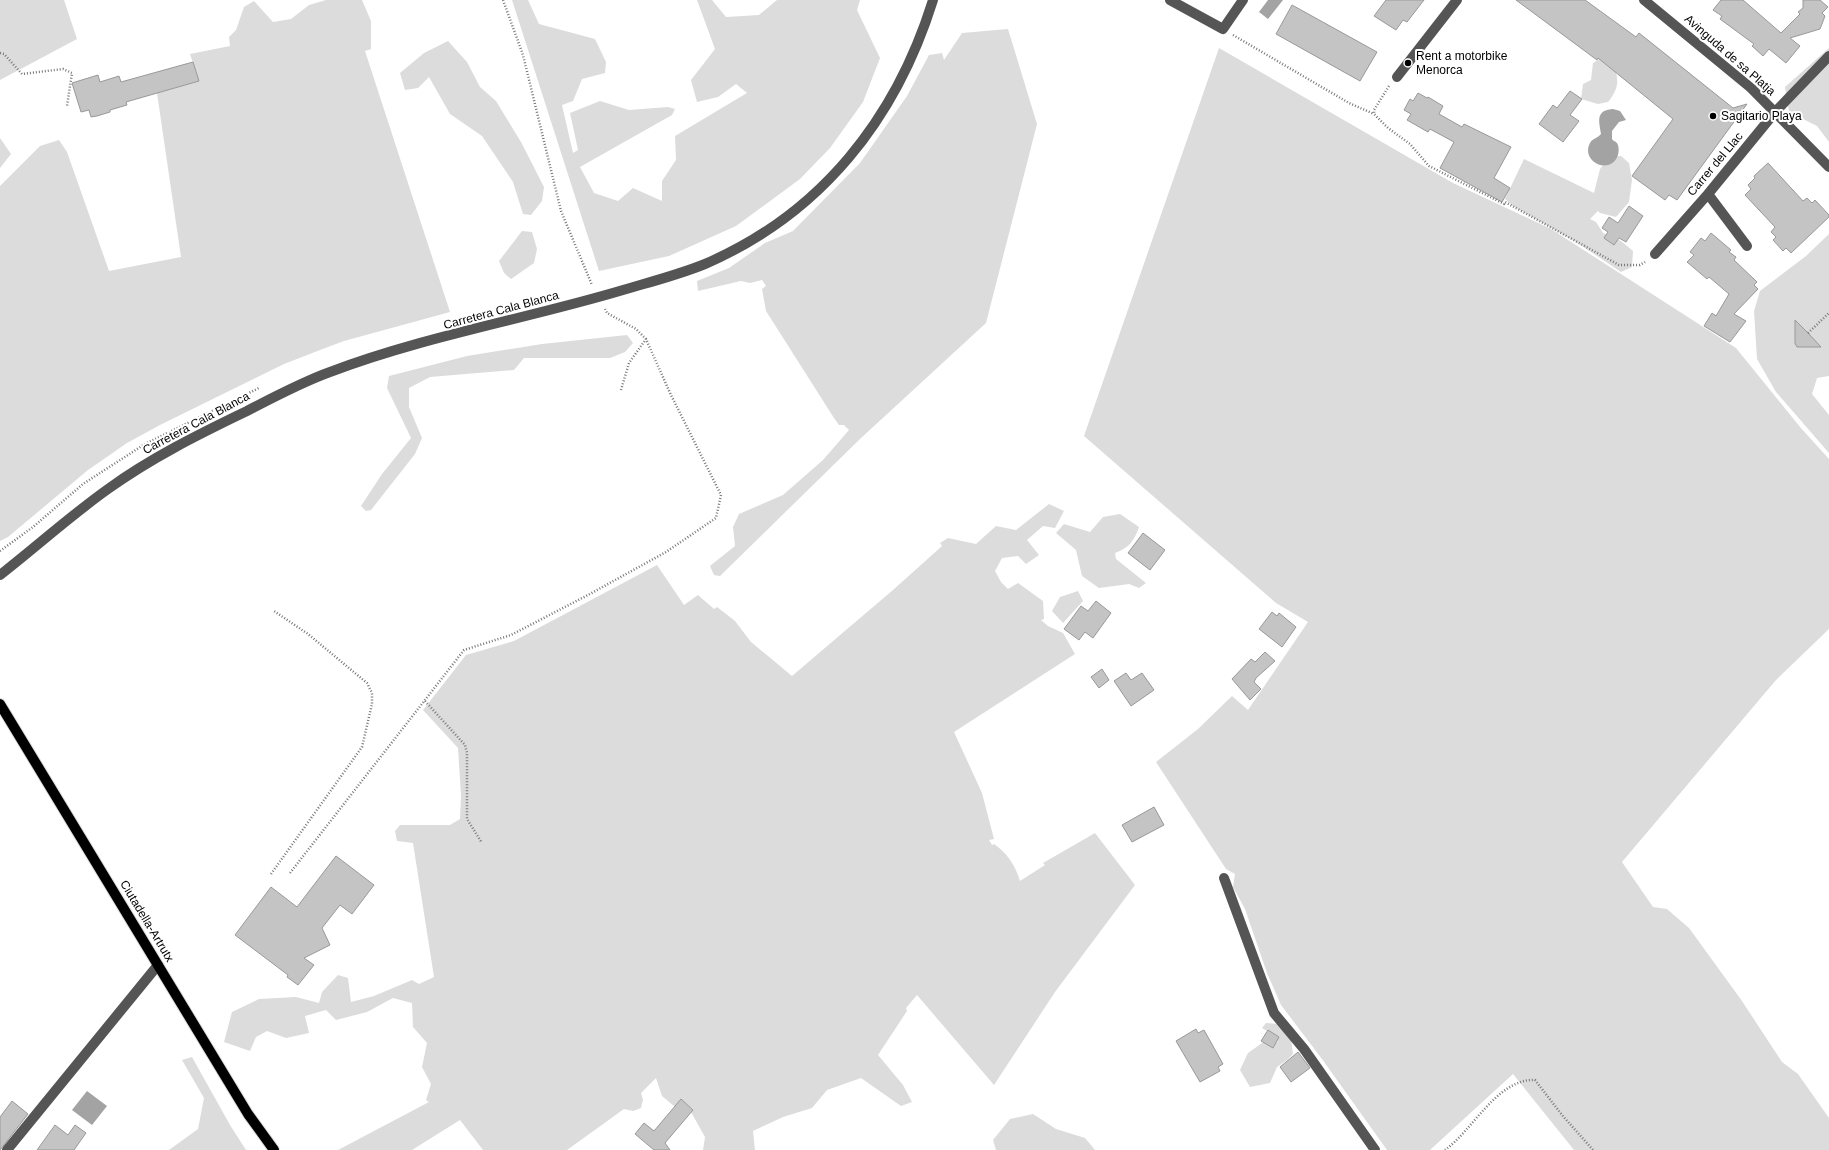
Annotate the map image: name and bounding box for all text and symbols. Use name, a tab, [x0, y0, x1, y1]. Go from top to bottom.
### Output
street label: Avinguda de sa Platja	[1682, 12, 1779, 98]
place label: Rent a motorbike Menorca	[1416, 49, 1508, 77]
marker: Rent a motorbike Menorca	[1403, 58, 1413, 68]
place label: Sagitario Playa	[1721, 109, 1802, 123]
marker: Sagitario Playa	[1708, 111, 1718, 121]
street label: Carrer del Llac	[1684, 129, 1746, 199]
street label: Carretera Cala Blanca	[442, 288, 560, 332]
street label: Carretera Cala Blanca	[140, 389, 252, 457]
street label: Ciutadella-Artrutx	[117, 878, 177, 964]

